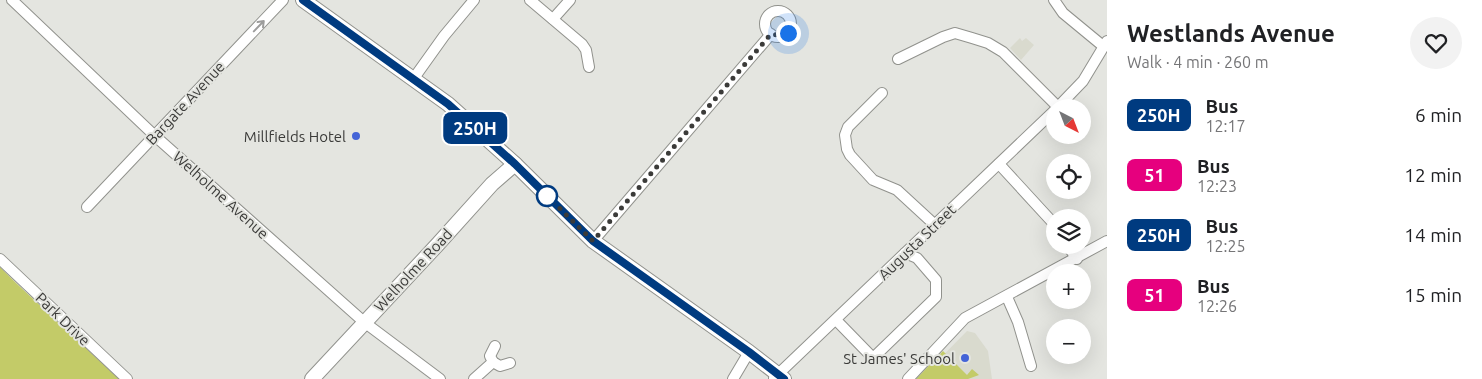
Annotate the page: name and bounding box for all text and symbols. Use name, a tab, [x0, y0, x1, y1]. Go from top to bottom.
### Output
button: heart	[1410, 17, 1462, 69]
one-way arrow	[253, 19, 265, 32]
text: Westlands Avenue	[1127, 20, 1335, 47]
your location	[776, 21, 801, 46]
text: Walk · 4 min · 260 m	[1127, 53, 1269, 71]
street label: Bargate Avenue	[142, 58, 228, 148]
text: Bus	[1206, 95, 1238, 117]
north arrow	[1046, 99, 1091, 144]
map controls	[1046, 99, 1091, 364]
text: 6 min	[1415, 104, 1462, 126]
text: 250H	[1137, 105, 1181, 125]
line badge: 250H	[440, 112, 510, 144]
text: 12:17	[1206, 117, 1246, 135]
text: 250H	[453, 118, 497, 138]
place label: Millfields Hotel	[244, 128, 346, 145]
marker: Millfields Hotel	[350, 130, 362, 142]
street label: Welholme Avenue	[170, 148, 272, 242]
button: locate	[1046, 154, 1091, 199]
text: Bus	[1197, 155, 1230, 177]
text: 12 min	[1404, 164, 1462, 186]
text: 51	[1144, 165, 1165, 185]
text: 12:23	[1197, 177, 1237, 195]
unlabelled marker	[536, 185, 558, 207]
street label: Augusta Street	[875, 201, 959, 283]
button: layers	[1046, 209, 1091, 254]
text: Bus	[1206, 215, 1238, 237]
text: 14 min	[1404, 224, 1462, 246]
street label: Welholme Road	[371, 225, 455, 315]
text: 250H	[1137, 225, 1181, 245]
text: 12:25	[1206, 237, 1246, 255]
button: +	[1046, 264, 1091, 309]
text: Bus	[1197, 275, 1230, 297]
text: 15 min	[1404, 284, 1462, 306]
text: 51	[1144, 285, 1165, 305]
street label: Park Drive	[32, 289, 94, 349]
text: 12:26	[1197, 297, 1237, 315]
button: −	[1046, 319, 1091, 364]
place label: St James' School	[843, 350, 955, 367]
marker: St James' School	[959, 352, 971, 364]

